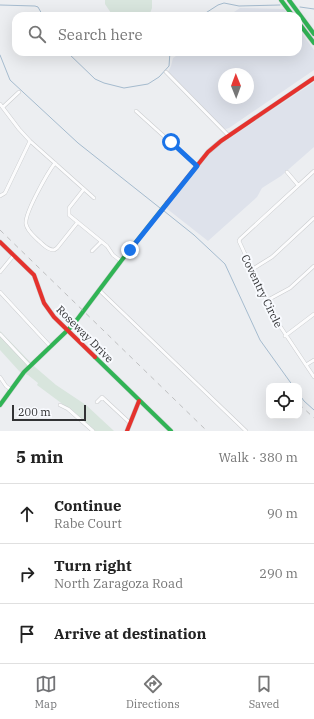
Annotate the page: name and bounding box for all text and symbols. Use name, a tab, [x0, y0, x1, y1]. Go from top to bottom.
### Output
search box	[12, 12, 302, 56]
icon: search	[26, 23, 48, 45]
text: Search here	[58, 25, 143, 44]
north arrow	[218, 68, 254, 104]
route start	[162, 133, 180, 151]
route end	[121, 241, 139, 259]
street label: Coventry Circle	[238, 252, 286, 330]
street label: Roseway Drive	[53, 302, 117, 366]
map controls	[266, 383, 302, 419]
button: locate	[266, 383, 302, 419]
scale bar	[12, 403, 86, 422]
text: 200 m	[18, 405, 51, 419]
text: 5 min	[16, 446, 64, 468]
text: Walk · 380 m	[219, 449, 298, 466]
text: Continue	[54, 496, 121, 515]
icon: ahead	[16, 503, 38, 525]
text: 90 m	[267, 505, 298, 522]
text: Rabe Court	[54, 515, 122, 532]
text: Turn right	[54, 556, 132, 575]
icon: right	[16, 563, 38, 585]
text: 290 m	[259, 565, 298, 582]
text: North Zaragoza Road	[54, 575, 183, 592]
icon: arrive	[16, 623, 38, 645]
text: Arrive at destination	[54, 624, 206, 643]
tab: Map	[35, 673, 57, 711]
tab: Directions	[126, 673, 180, 711]
tab: Saved	[249, 673, 279, 711]

